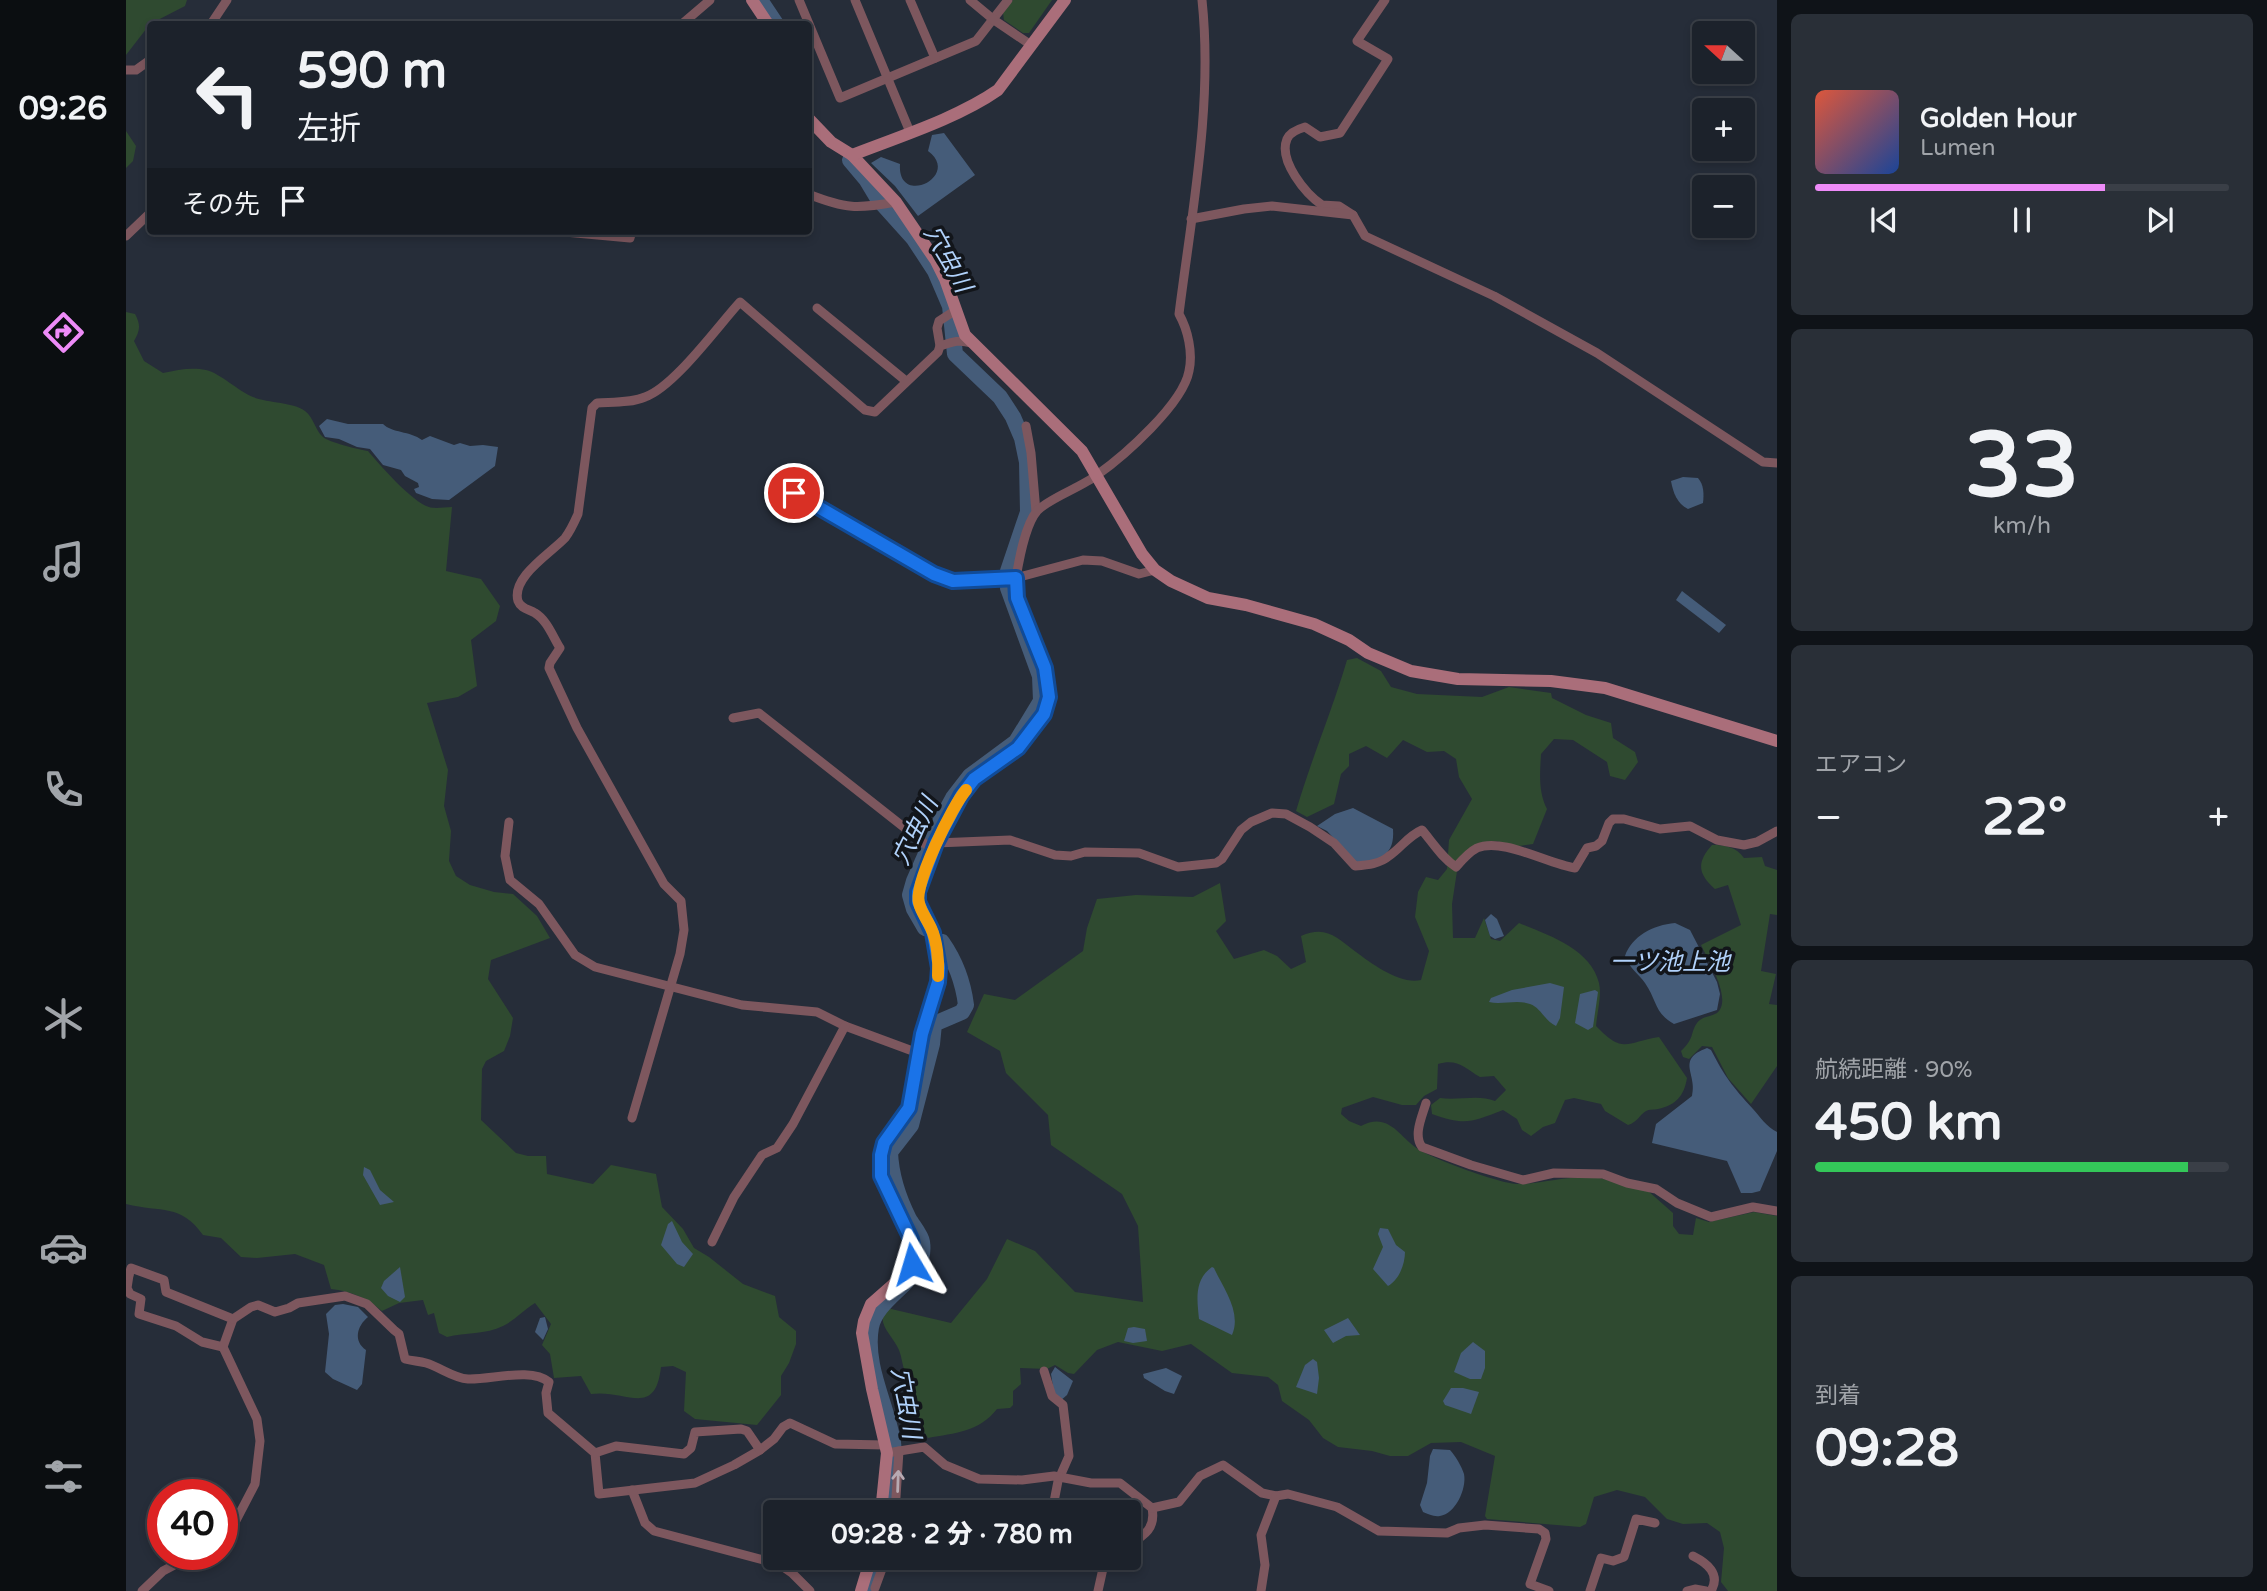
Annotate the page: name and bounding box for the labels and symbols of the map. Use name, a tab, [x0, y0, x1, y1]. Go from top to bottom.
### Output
north arrow	[1692, 21, 1755, 84]
water label: 穴虫川	[917, 221, 979, 300]
pin	[764, 463, 824, 523]
water label: 穴虫川	[887, 790, 946, 870]
water label: 一ツ池上池	[1610, 948, 1732, 977]
position arrow	[875, 1227, 949, 1301]
water label: 穴虫川	[885, 1365, 927, 1444]
one-way arrow	[891, 1470, 905, 1493]
speed limit sign: 40	[147, 1479, 238, 1570]

